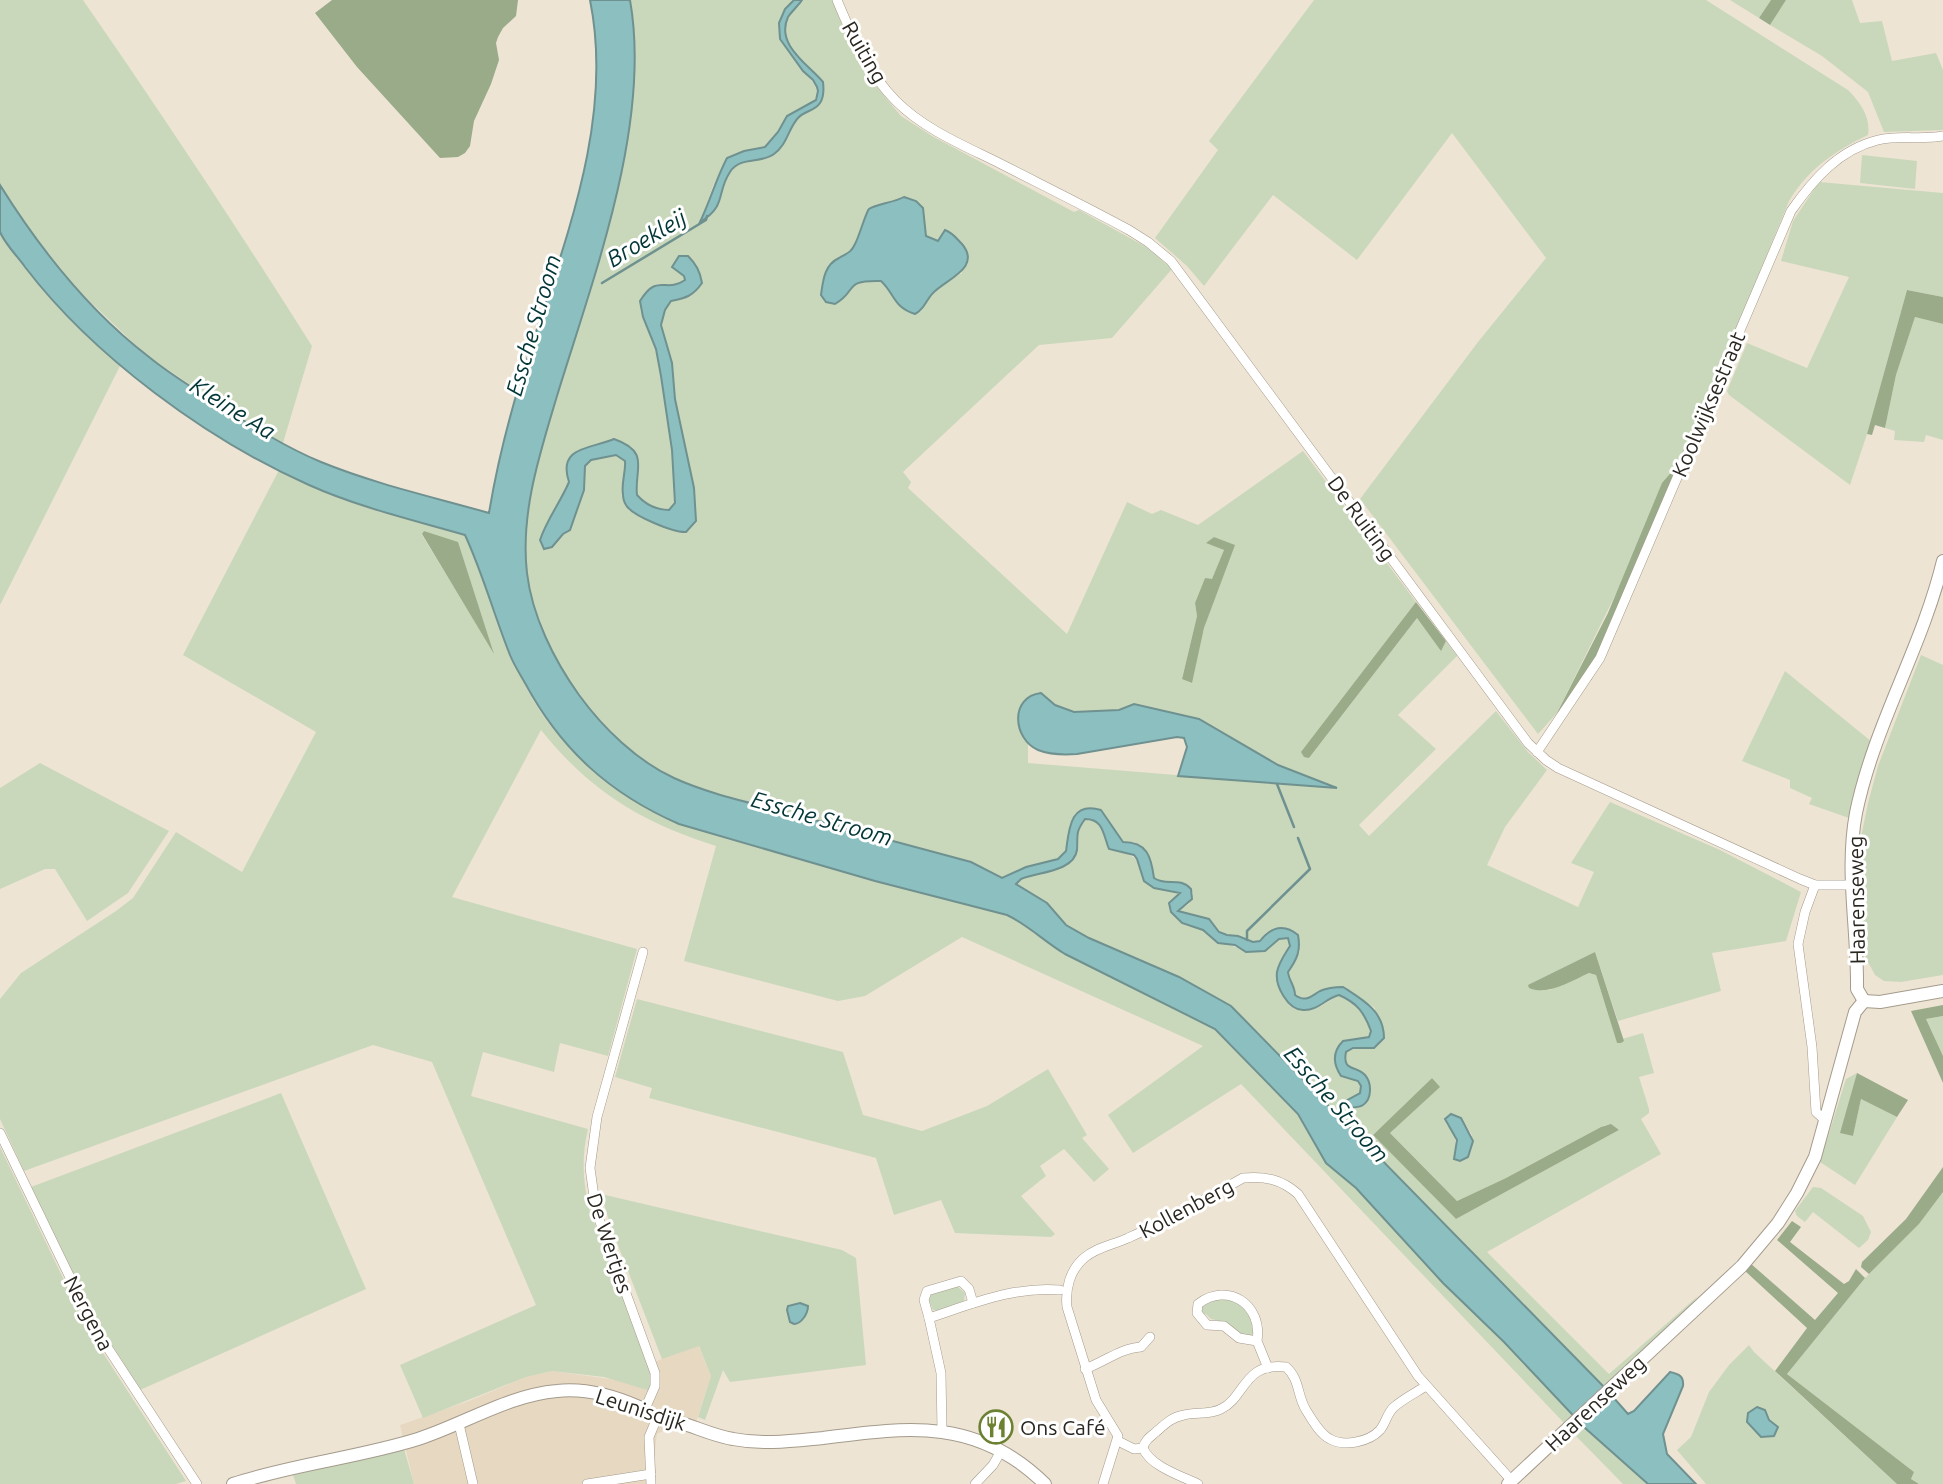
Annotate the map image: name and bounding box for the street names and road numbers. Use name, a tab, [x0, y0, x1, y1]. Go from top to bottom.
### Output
street label: Ruiting	[838, 17, 892, 87]
street label: Koolwijksestraat	[1667, 328, 1749, 480]
street label: De Ruiting	[1323, 471, 1401, 565]
street label: Haarenseweg	[1843, 836, 1869, 964]
street label: Kollenberg	[1135, 1173, 1237, 1243]
street label: De Wertjes	[583, 1190, 637, 1296]
street label: Nergena	[59, 1272, 119, 1354]
street label: Haarenseweg	[1540, 1350, 1650, 1456]
street label: Leunisdijk	[593, 1383, 690, 1435]

